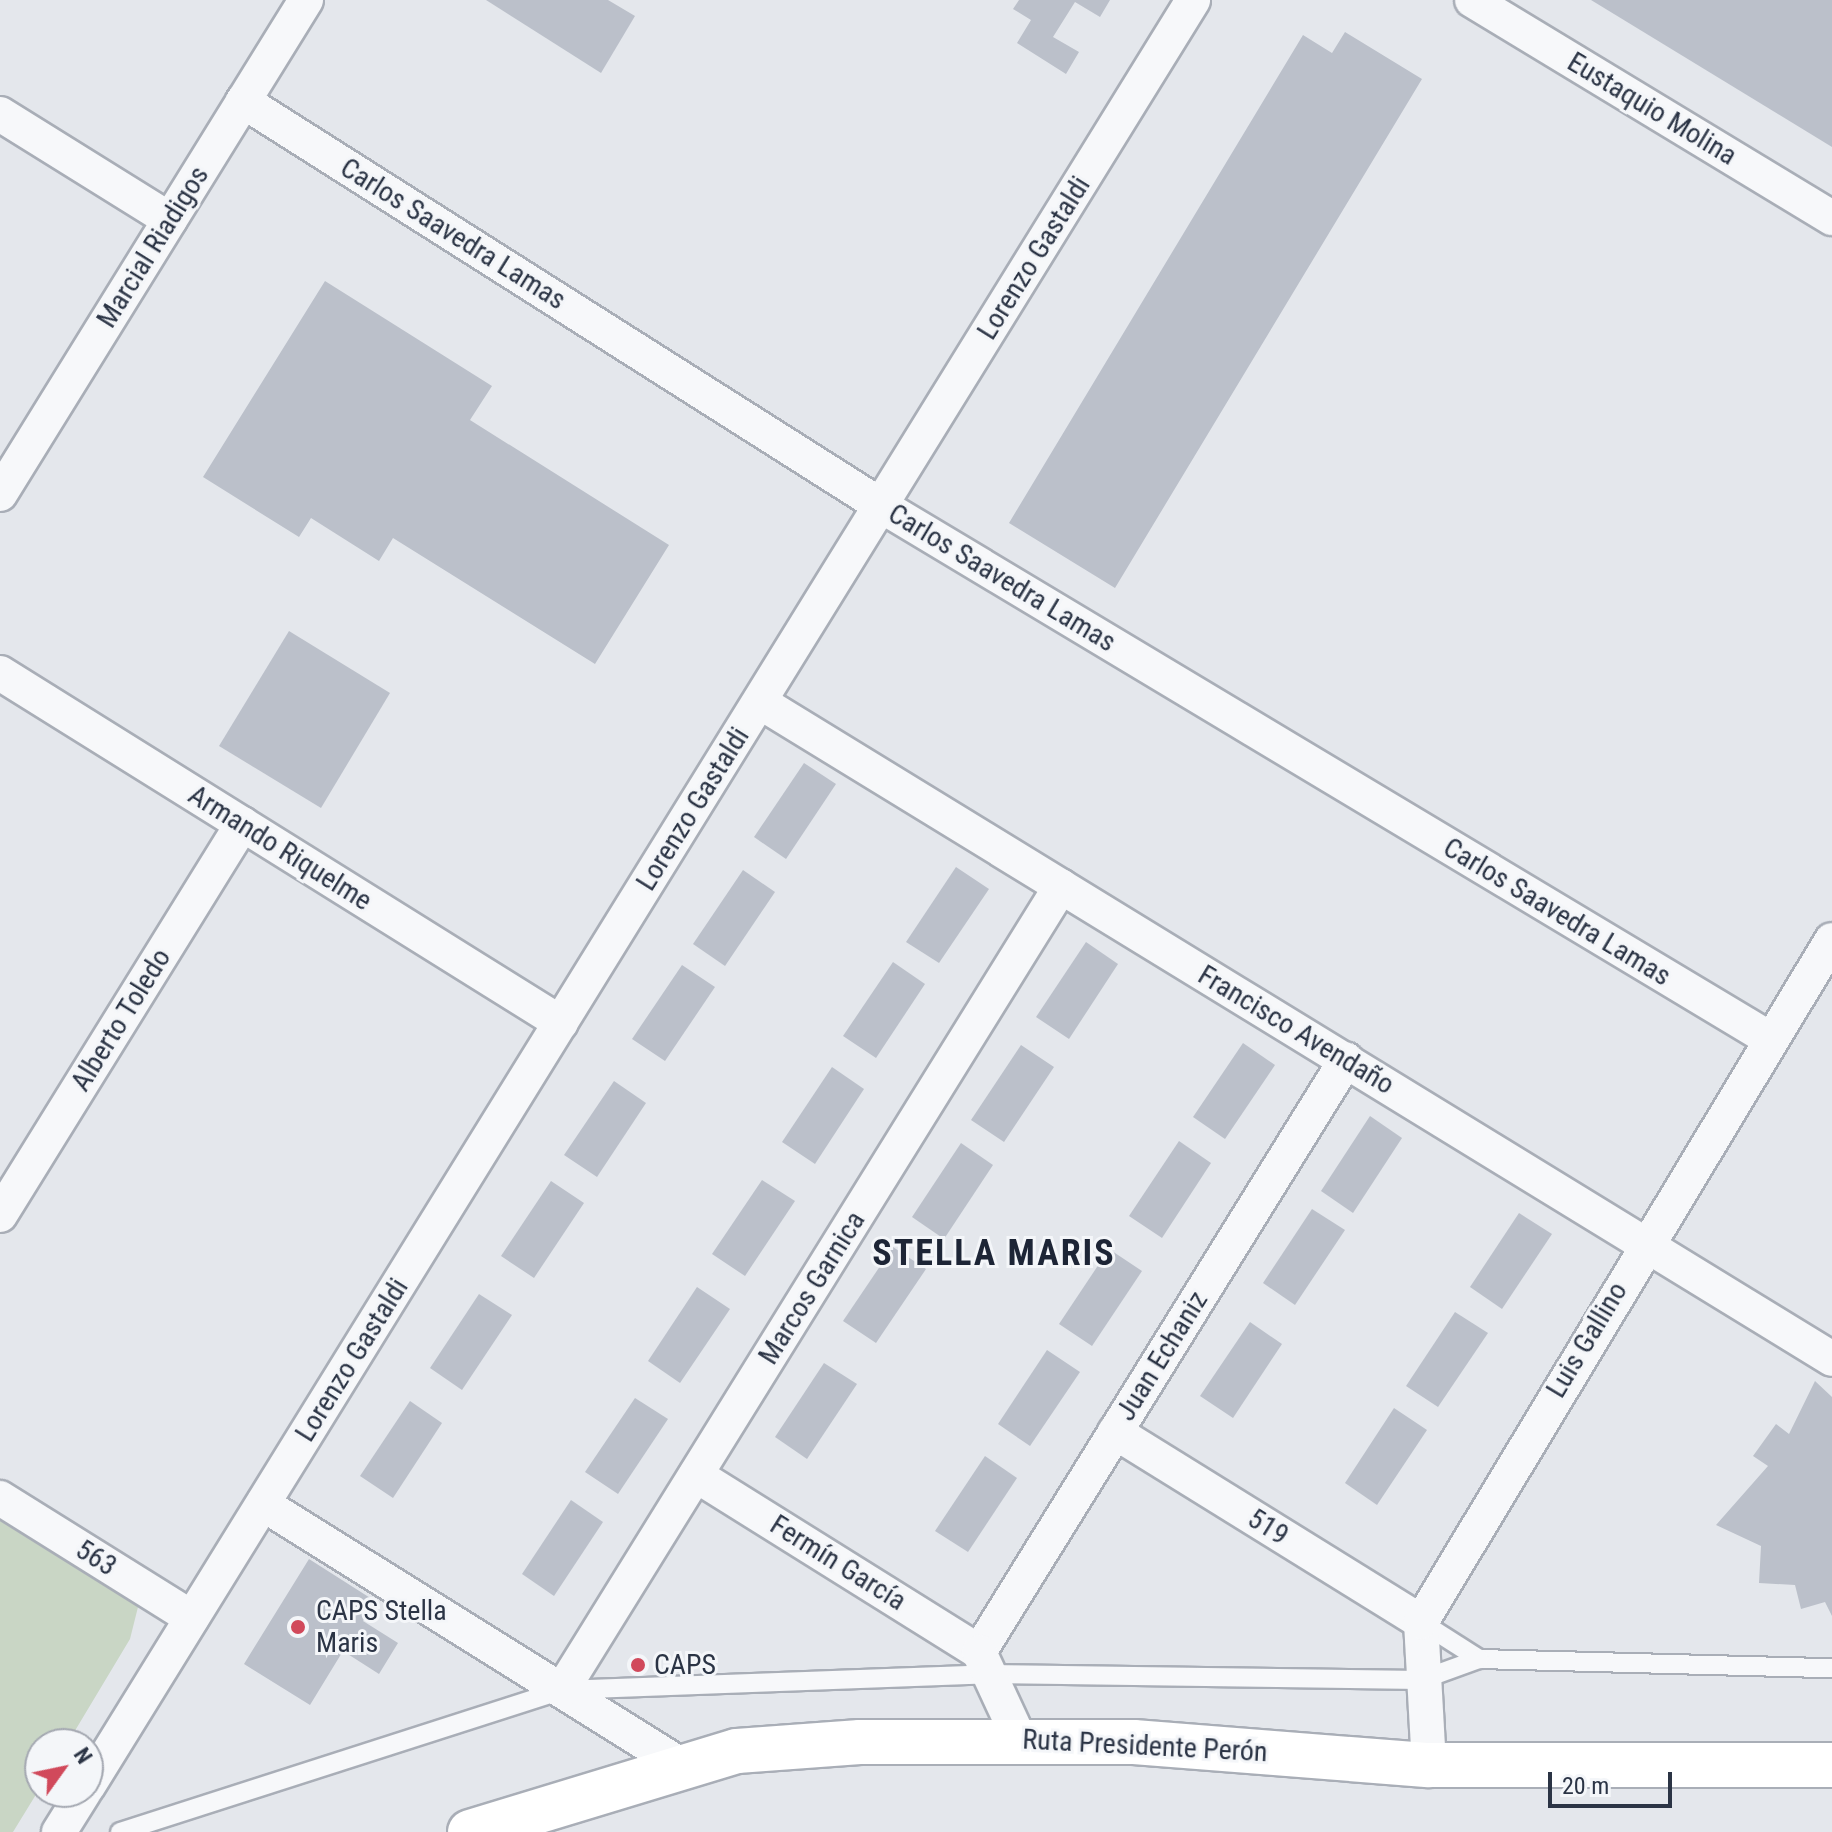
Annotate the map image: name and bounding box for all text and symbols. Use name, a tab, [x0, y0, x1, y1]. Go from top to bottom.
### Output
street label: Eustaquio Molina	[1561, 45, 1743, 173]
street label: Carlos Saavedra Lamas	[334, 151, 572, 317]
street label: Marcial Riadigos	[90, 160, 216, 334]
street label: Lorenzo Gastaldi	[970, 170, 1098, 346]
street label: Carlos Saavedra Lamas	[882, 497, 1122, 659]
street label: Lorenzo Gastaldi	[629, 721, 757, 897]
street label: Armando Riquelme	[182, 778, 378, 918]
street label: Carlos Saavedra Lamas	[1437, 831, 1677, 993]
street label: Alberto Toledo	[64, 942, 178, 1098]
street label: Francisco Avendaño	[1192, 958, 1400, 1102]
street label: Marcos Garnica	[752, 1205, 872, 1371]
district label: STELLA MARIS	[872, 1232, 1116, 1276]
street label: Lorenzo Gastaldi	[288, 1272, 416, 1448]
street label: Luis Gallino	[1539, 1276, 1635, 1404]
street label: Juan Echaniz	[1109, 1285, 1215, 1427]
street label: 519	[1242, 1502, 1294, 1552]
street label: Fermín García	[764, 1508, 912, 1618]
street label: 563	[70, 1533, 122, 1583]
place label: CAPS Stella Maris	[316, 1594, 447, 1660]
marker: CAPS Stella Maris	[287, 1616, 309, 1638]
place label: CAPS	[654, 1648, 716, 1682]
marker: CAPS	[629, 1656, 647, 1674]
street label: Ruta Presidente Perón	[1022, 1723, 1268, 1769]
north arrow	[24, 1728, 104, 1808]
text: N	[69, 1743, 97, 1768]
scale bar	[1552, 1756, 1676, 1806]
text: 20 m	[1562, 1772, 1609, 1800]

